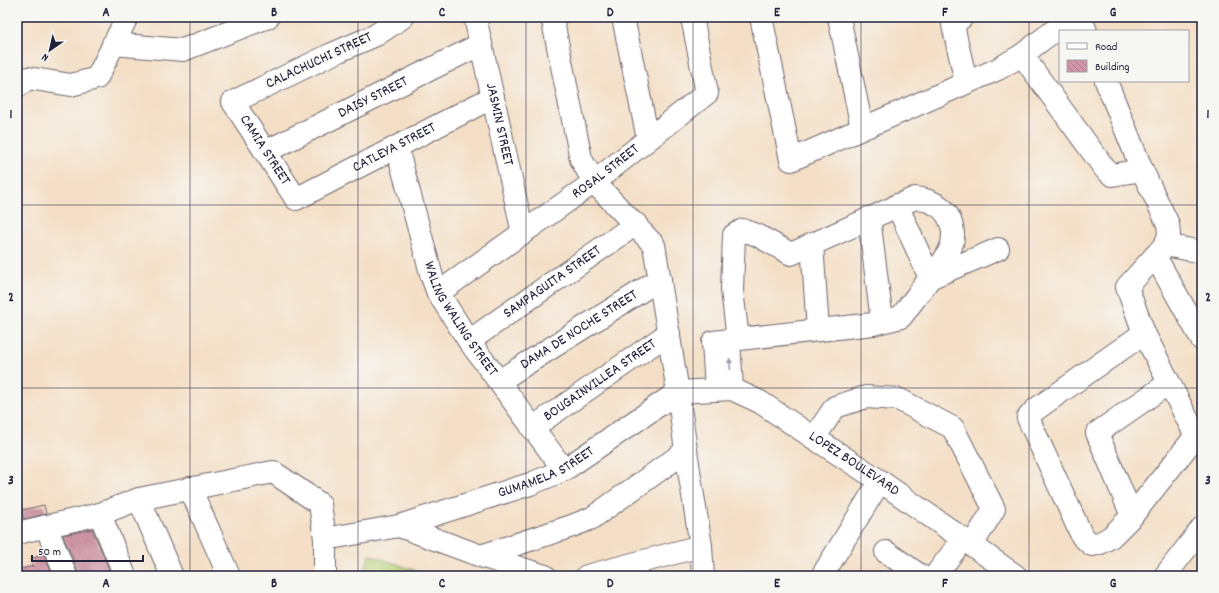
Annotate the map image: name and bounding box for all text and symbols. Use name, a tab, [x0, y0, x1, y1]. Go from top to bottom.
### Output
text: A	[102, 4, 110, 23]
text: B	[271, 4, 277, 23]
text: C	[439, 4, 446, 23]
text: D	[607, 4, 614, 23]
text: E	[774, 4, 781, 23]
text: F	[942, 4, 948, 23]
text: G	[1110, 4, 1117, 23]
street label: CALACHUCHI STREET	[262, 27, 376, 95]
north arrow	[30, 30, 70, 70]
legend	[1059, 30, 1189, 82]
text: Road	[1095, 39, 1117, 56]
text: N	[38, 48, 52, 65]
text: Building	[1095, 59, 1130, 76]
street label: DAISY STREET	[334, 71, 412, 125]
street label: JASMIN STREET	[479, 81, 519, 168]
text: 1	[10, 106, 13, 125]
text: 1	[1207, 106, 1210, 125]
street label: CAMIA STREET	[233, 111, 295, 190]
street label: CATLEYA STREET	[349, 117, 440, 179]
street label: ROSAL STREET	[568, 139, 644, 205]
street label: SAMPAGUITA STREET	[499, 240, 606, 325]
street label: WALING WALING STREET	[417, 259, 503, 381]
street label: DAMA DE NOCHE STREET	[516, 285, 642, 376]
text: 2	[8, 289, 14, 308]
text: 2	[1205, 289, 1211, 308]
street label: BOUGAINVILLEA STREET	[539, 334, 661, 428]
one-way arrow	[727, 358, 734, 370]
street label: LOPEZ BOULEVARD	[804, 426, 904, 502]
street label: GUMAMELA STREET	[495, 441, 599, 505]
text: 3	[8, 472, 14, 491]
text: 3	[1205, 472, 1211, 491]
scale bar	[32, 537, 143, 563]
text: 50 m	[38, 544, 61, 561]
text: A	[102, 575, 110, 593]
text: B	[271, 575, 277, 593]
text: C	[439, 575, 446, 593]
text: D	[607, 575, 614, 593]
text: E	[774, 575, 781, 593]
text: F	[942, 575, 948, 593]
text: G	[1110, 575, 1117, 593]

